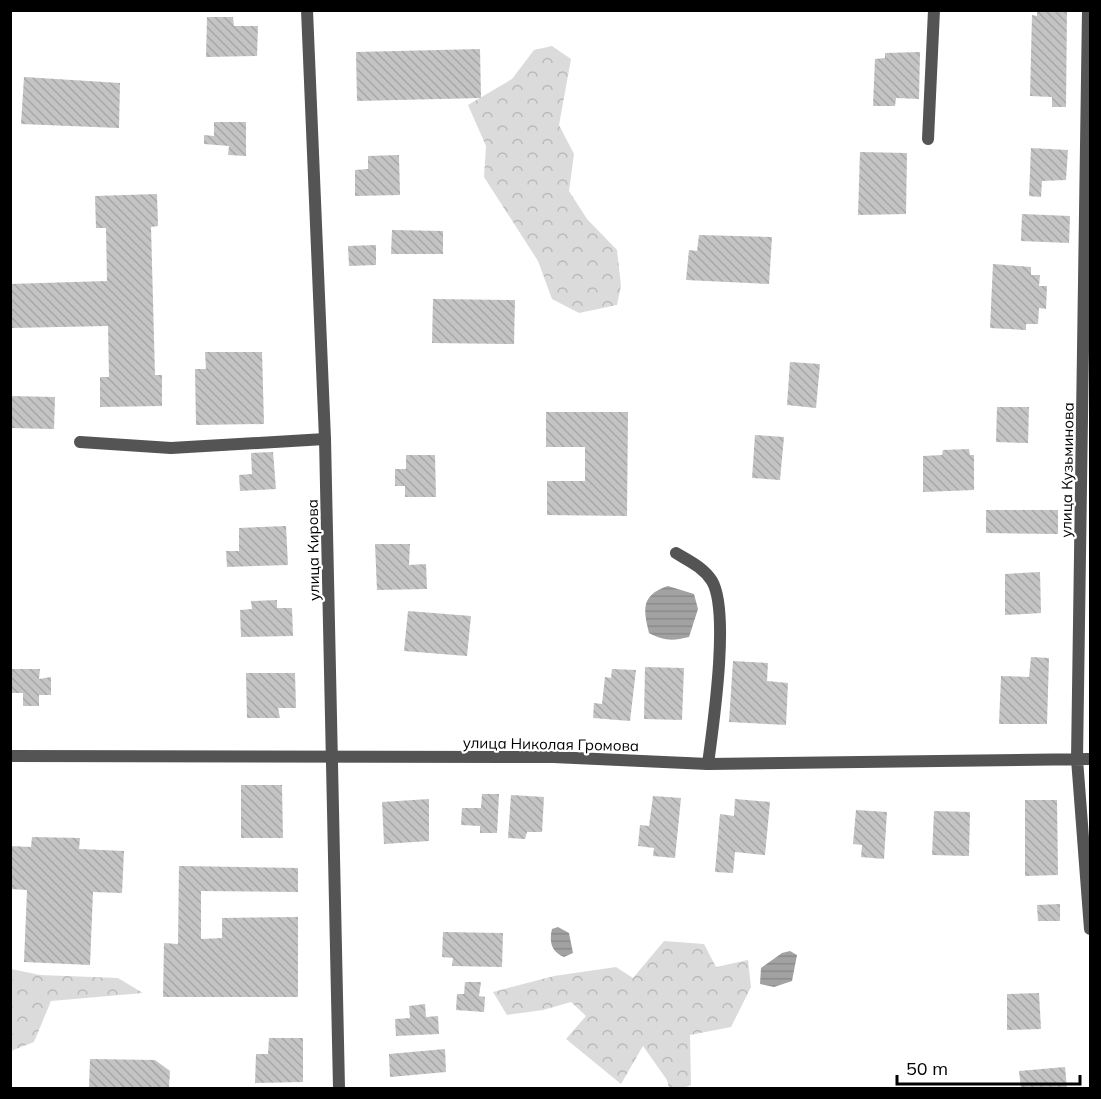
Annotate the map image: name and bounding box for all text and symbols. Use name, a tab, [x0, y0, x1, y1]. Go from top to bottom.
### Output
street label: улица Кузьминова	[1056, 402, 1078, 538]
street label: улица Кирова	[303, 499, 323, 601]
street label: улица Николая Громова	[463, 733, 639, 755]
scale bar	[897, 1048, 1080, 1086]
text: 50 m	[906, 1057, 948, 1080]

